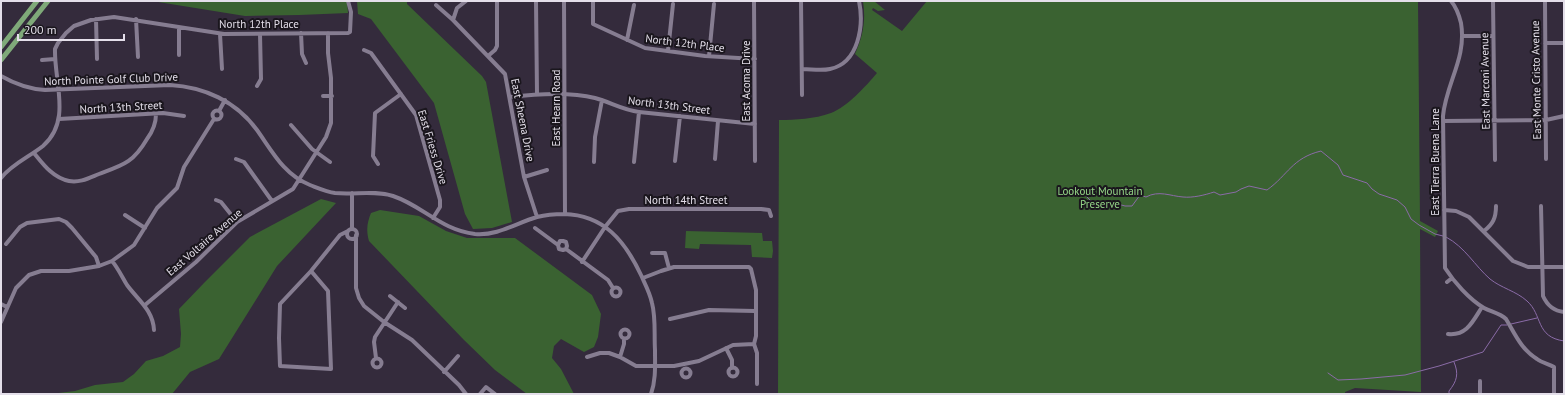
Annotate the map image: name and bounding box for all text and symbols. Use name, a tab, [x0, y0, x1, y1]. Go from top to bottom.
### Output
scale bar	[18, 16, 124, 42]
street label: North 12th Place	[219, 17, 299, 31]
street label: East Monte Cristo Avenue	[1528, 20, 1544, 140]
text: 200 m	[24, 22, 57, 37]
street label: North 12th Place	[645, 31, 726, 55]
street label: East Marconi Avenue	[1477, 32, 1493, 130]
street label: East Acoma Drive	[739, 40, 753, 122]
street label: East Hearn Road	[549, 69, 563, 147]
street label: North Pointe Golf Club Drive	[44, 70, 179, 88]
street label: East Sheena Drive	[508, 77, 538, 163]
street label: North 13th Street	[627, 93, 711, 117]
street label: North 13th Street	[79, 98, 163, 116]
street label: East Friess Drive	[415, 108, 451, 186]
street label: East Tierra Buena Lane	[1428, 108, 1442, 216]
park label: Lookout Mountain Preserve	[1057, 184, 1143, 211]
street label: North 14th Street	[645, 193, 728, 207]
street label: East Voltaire Avenue	[163, 205, 245, 279]

